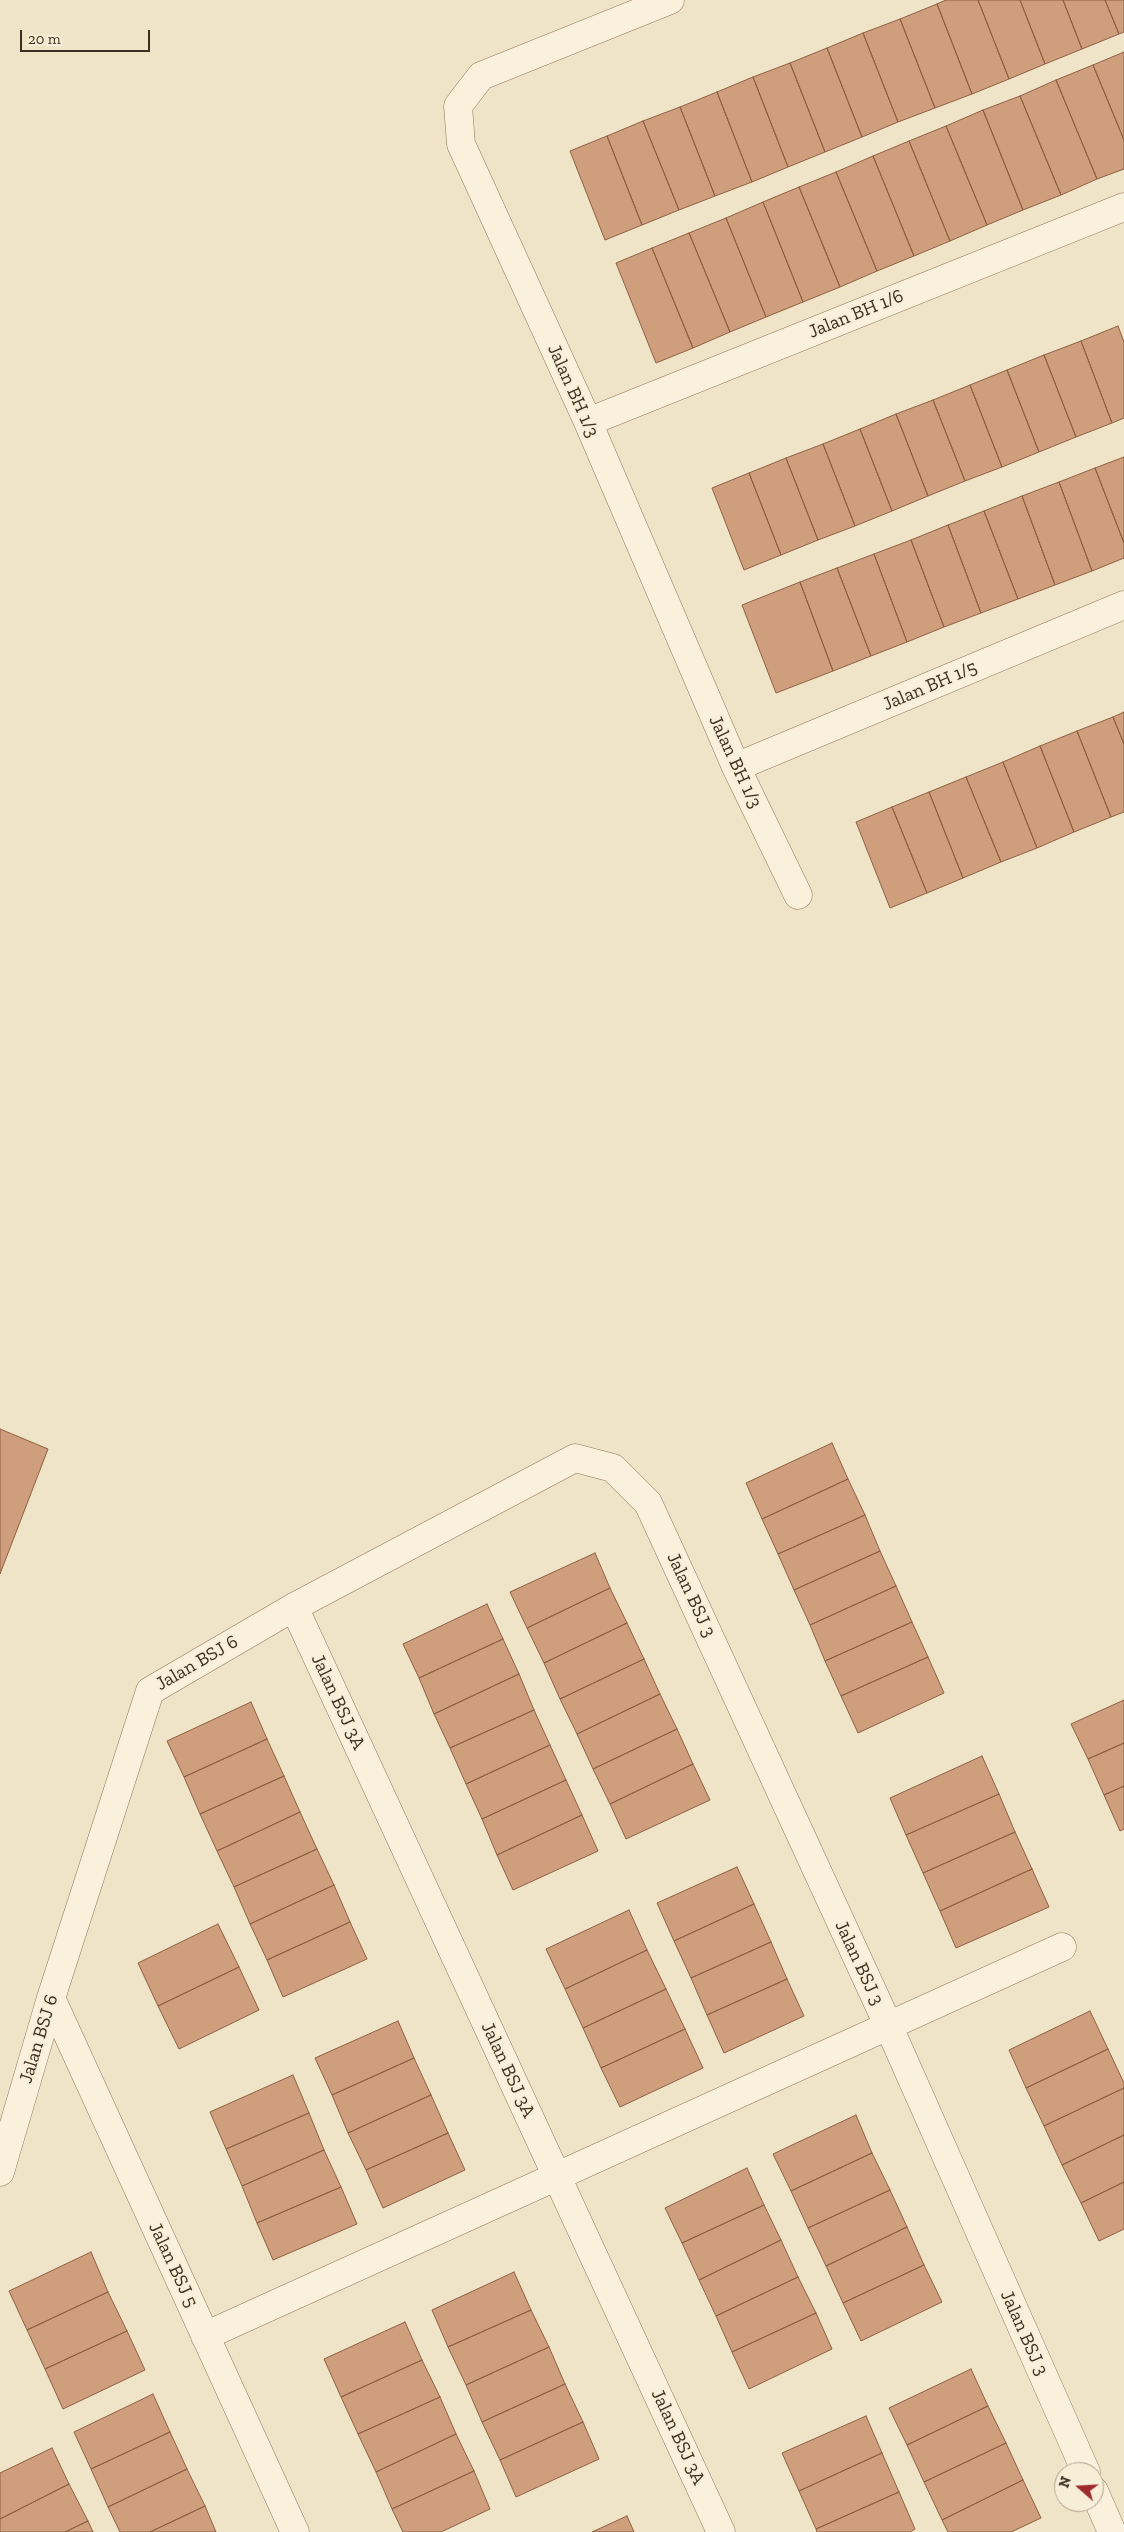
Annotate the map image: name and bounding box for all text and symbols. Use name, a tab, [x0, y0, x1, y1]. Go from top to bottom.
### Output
scale bar	[22, 20, 152, 52]
text: 20 m	[28, 30, 61, 48]
street label: Jalan BH 1/6	[805, 285, 907, 343]
street label: Jalan BH 1/3	[542, 341, 604, 441]
street label: Jalan BH 1/5	[880, 656, 980, 716]
street label: Jalan BH 1/3	[704, 712, 766, 812]
street label: Jalan BSJ 3	[662, 1549, 720, 1641]
street label: Jalan BSJ 6	[152, 1630, 242, 1696]
street label: Jalan BSJ 3A	[306, 1651, 370, 1753]
street label: Jalan BSJ 3	[830, 1917, 888, 2009]
street label: Jalan BSJ 6	[15, 1992, 63, 2086]
street label: Jalan BSJ 3A	[476, 2019, 540, 2121]
street label: Jalan BSJ 5	[143, 2219, 203, 2311]
street label: Jalan BSJ 3	[995, 2287, 1053, 2379]
street label: Jalan BSJ 3A	[646, 2386, 710, 2488]
north arrow	[1054, 2462, 1104, 2512]
text: N	[1056, 2474, 1075, 2490]

